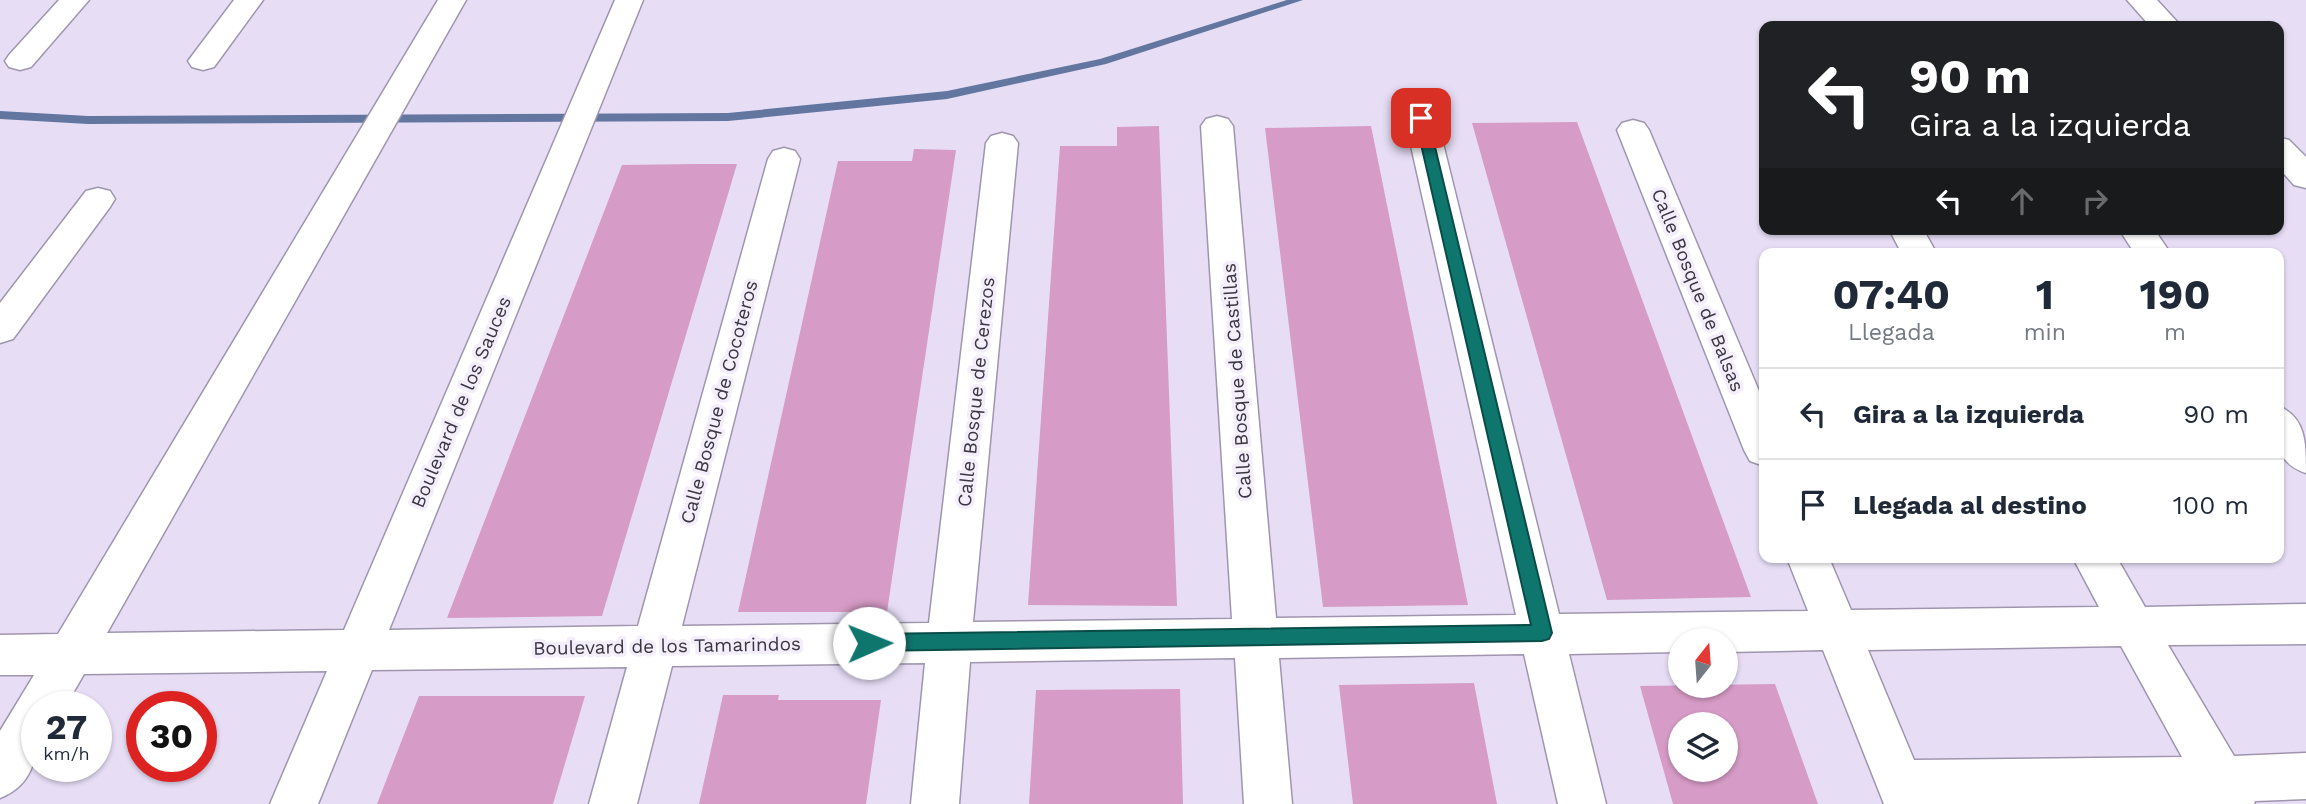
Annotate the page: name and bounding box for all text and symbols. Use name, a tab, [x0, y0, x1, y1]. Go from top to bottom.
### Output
text: 90 m	[1909, 47, 2031, 105]
icon: left	[1794, 49, 1885, 140]
pin	[1391, 88, 1451, 148]
icon: arrive	[1402, 99, 1440, 137]
text: Gira a la izquierda	[1909, 106, 2191, 144]
icon: left	[1930, 182, 1968, 220]
icon: ahead	[2003, 182, 2041, 220]
icon: right	[2076, 182, 2114, 220]
street label: Calle Bosque de Balsas	[1647, 185, 1749, 395]
street label: Calle Bosque de Castillas	[1217, 262, 1257, 500]
text: 07:40	[1833, 270, 1950, 319]
text: 1	[2036, 270, 2054, 319]
text: 190	[2139, 270, 2210, 319]
street label: Calle Bosque de Cerezos	[952, 276, 1000, 508]
street label: Calle Bosque de Cocoteros	[675, 278, 763, 526]
street label: Boulevard de los Sauces	[406, 293, 516, 511]
text: Llegada	[1848, 319, 1935, 346]
text: min	[2024, 319, 2066, 346]
text: m	[2164, 319, 2186, 346]
icon: left	[1794, 395, 1832, 433]
text: Gira a la izquierda	[1853, 399, 2084, 429]
text: 90 m	[2183, 399, 2249, 429]
icon: arrive	[1794, 486, 1832, 524]
text: Llegada al destino	[1853, 490, 2087, 520]
text: 100 m	[2173, 490, 2249, 520]
position arrow	[832, 606, 906, 680]
north arrow	[1668, 628, 1738, 698]
map controls	[1668, 628, 1738, 782]
street label: Boulevard de los Tamarindos	[533, 632, 801, 660]
speed limit sign: 30	[126, 691, 217, 782]
text: 27	[46, 706, 87, 748]
button: layers	[1668, 712, 1738, 782]
text: km/h	[43, 743, 90, 764]

